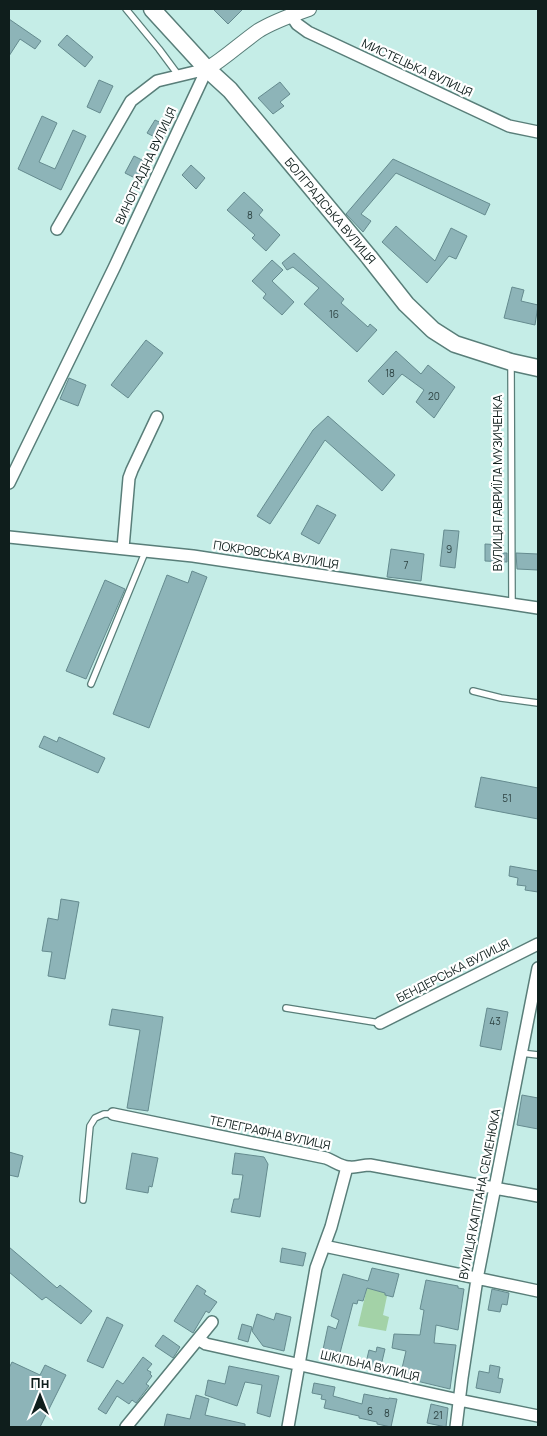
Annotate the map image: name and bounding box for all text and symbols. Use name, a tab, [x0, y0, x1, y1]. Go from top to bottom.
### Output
street label: МИСТЕЦЬКА ВУЛИЦЯ	[359, 34, 475, 101]
street label: ВИНОГРАДНА ВУЛИЦЯ	[111, 104, 180, 227]
street label: БОЛГРАДСЬКА ВУЛИЦЯ	[281, 154, 380, 267]
house number: 8	[247, 208, 253, 222]
house number: 16	[329, 307, 339, 321]
house number: 18	[385, 366, 395, 380]
house number: 20	[428, 389, 440, 403]
street label: ВУЛИЦЯ ГАВРИЇЛА МУЗИЧЕНКА	[489, 394, 506, 571]
street label: ПОКРОВСЬКА ВУЛИЦЯ	[212, 536, 340, 573]
house number: 9	[446, 542, 452, 556]
house number: 7	[403, 558, 409, 572]
house number: 51	[502, 791, 512, 805]
street label: БЕНДЕРСЬКА ВУЛИЦЯ	[393, 935, 512, 1006]
house number: 43	[489, 1014, 501, 1028]
street label: ВУЛИЦЯ КАПІТАНА СЕМЕНЮКА	[455, 1107, 504, 1281]
street label: ТЕЛЕГРАФНА ВУЛИЦЯ	[208, 1111, 332, 1154]
street label: ШКІЛЬНА ВУЛИЦЯ	[319, 1346, 421, 1385]
north arrow	[15, 1371, 65, 1421]
text: Пн	[31, 1373, 49, 1392]
house number: 6	[367, 1404, 373, 1418]
house number: 8	[384, 1406, 390, 1420]
house number: 21	[433, 1408, 443, 1422]

